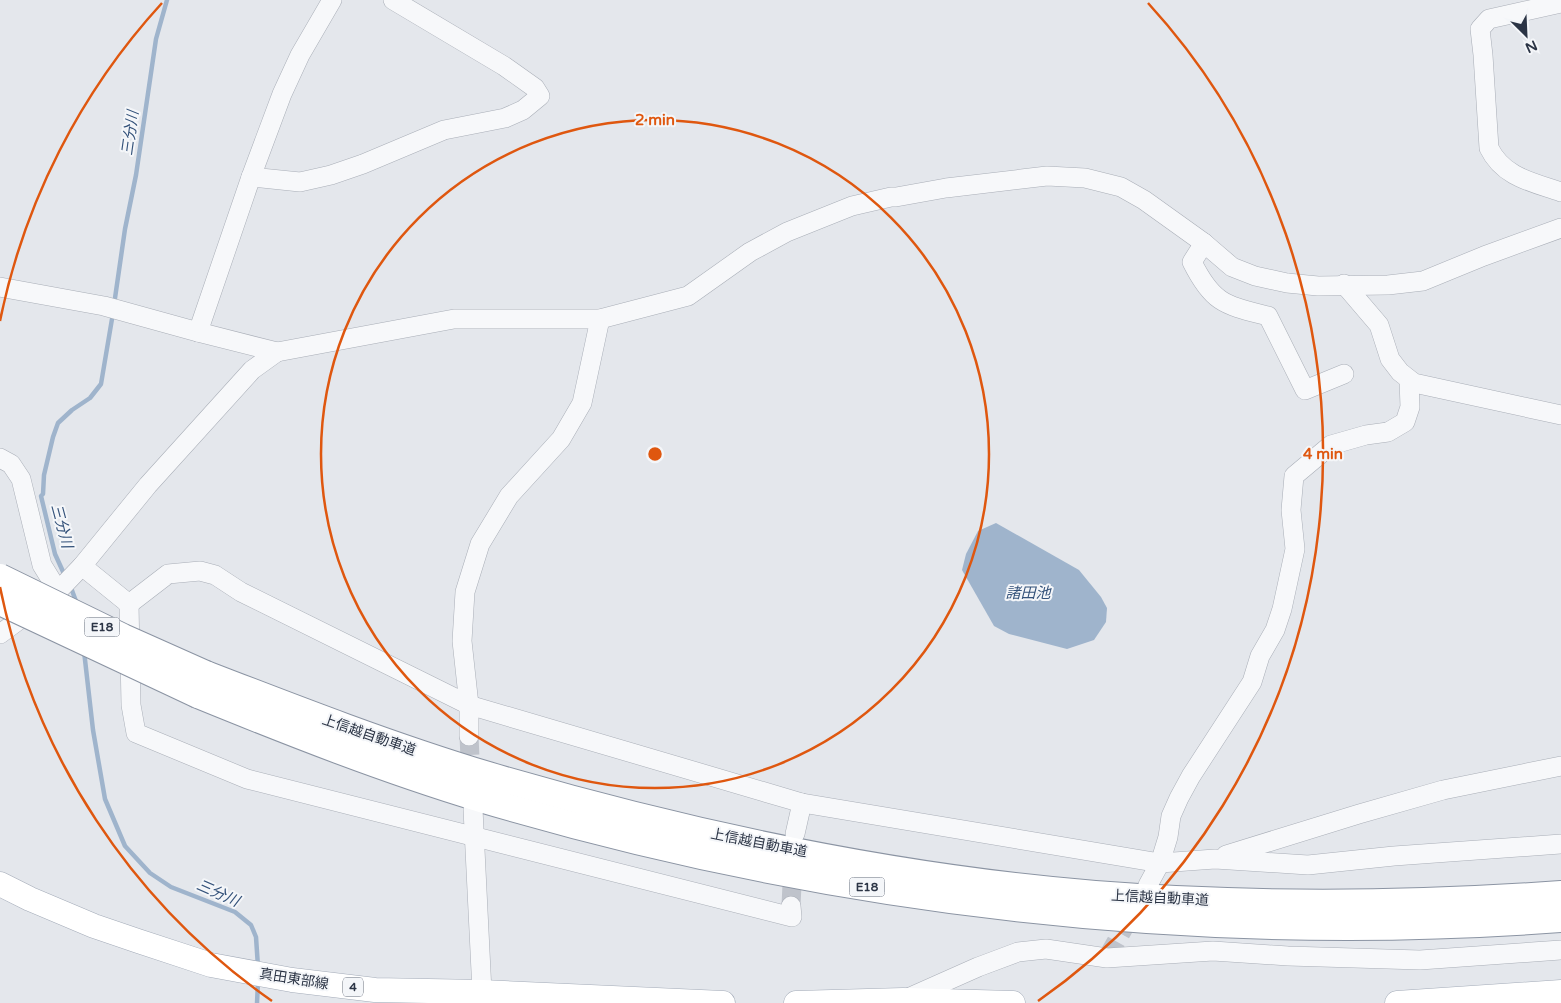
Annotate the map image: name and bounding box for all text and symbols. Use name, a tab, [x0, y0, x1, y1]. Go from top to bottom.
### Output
north arrow	[1501, 10, 1551, 60]
text: N	[1522, 36, 1540, 56]
water label: 三分川	[118, 107, 142, 157]
text: 2 min	[635, 111, 675, 129]
centre of rings	[646, 445, 664, 463]
text: 4 min	[1303, 445, 1343, 463]
water label: 三分川	[47, 502, 77, 552]
water label: 諸田池	[1005, 584, 1052, 602]
road number: E18	[84, 618, 120, 636]
street label: 上信越自動車道	[320, 711, 418, 759]
street label: 上信越自動車道	[709, 825, 809, 861]
water label: 三分川	[194, 876, 244, 911]
road number: E18	[850, 878, 884, 896]
street label: 上信越自動車道	[1111, 887, 1209, 909]
street label: 真田東部線	[258, 965, 330, 993]
road number: 4	[343, 978, 363, 996]

